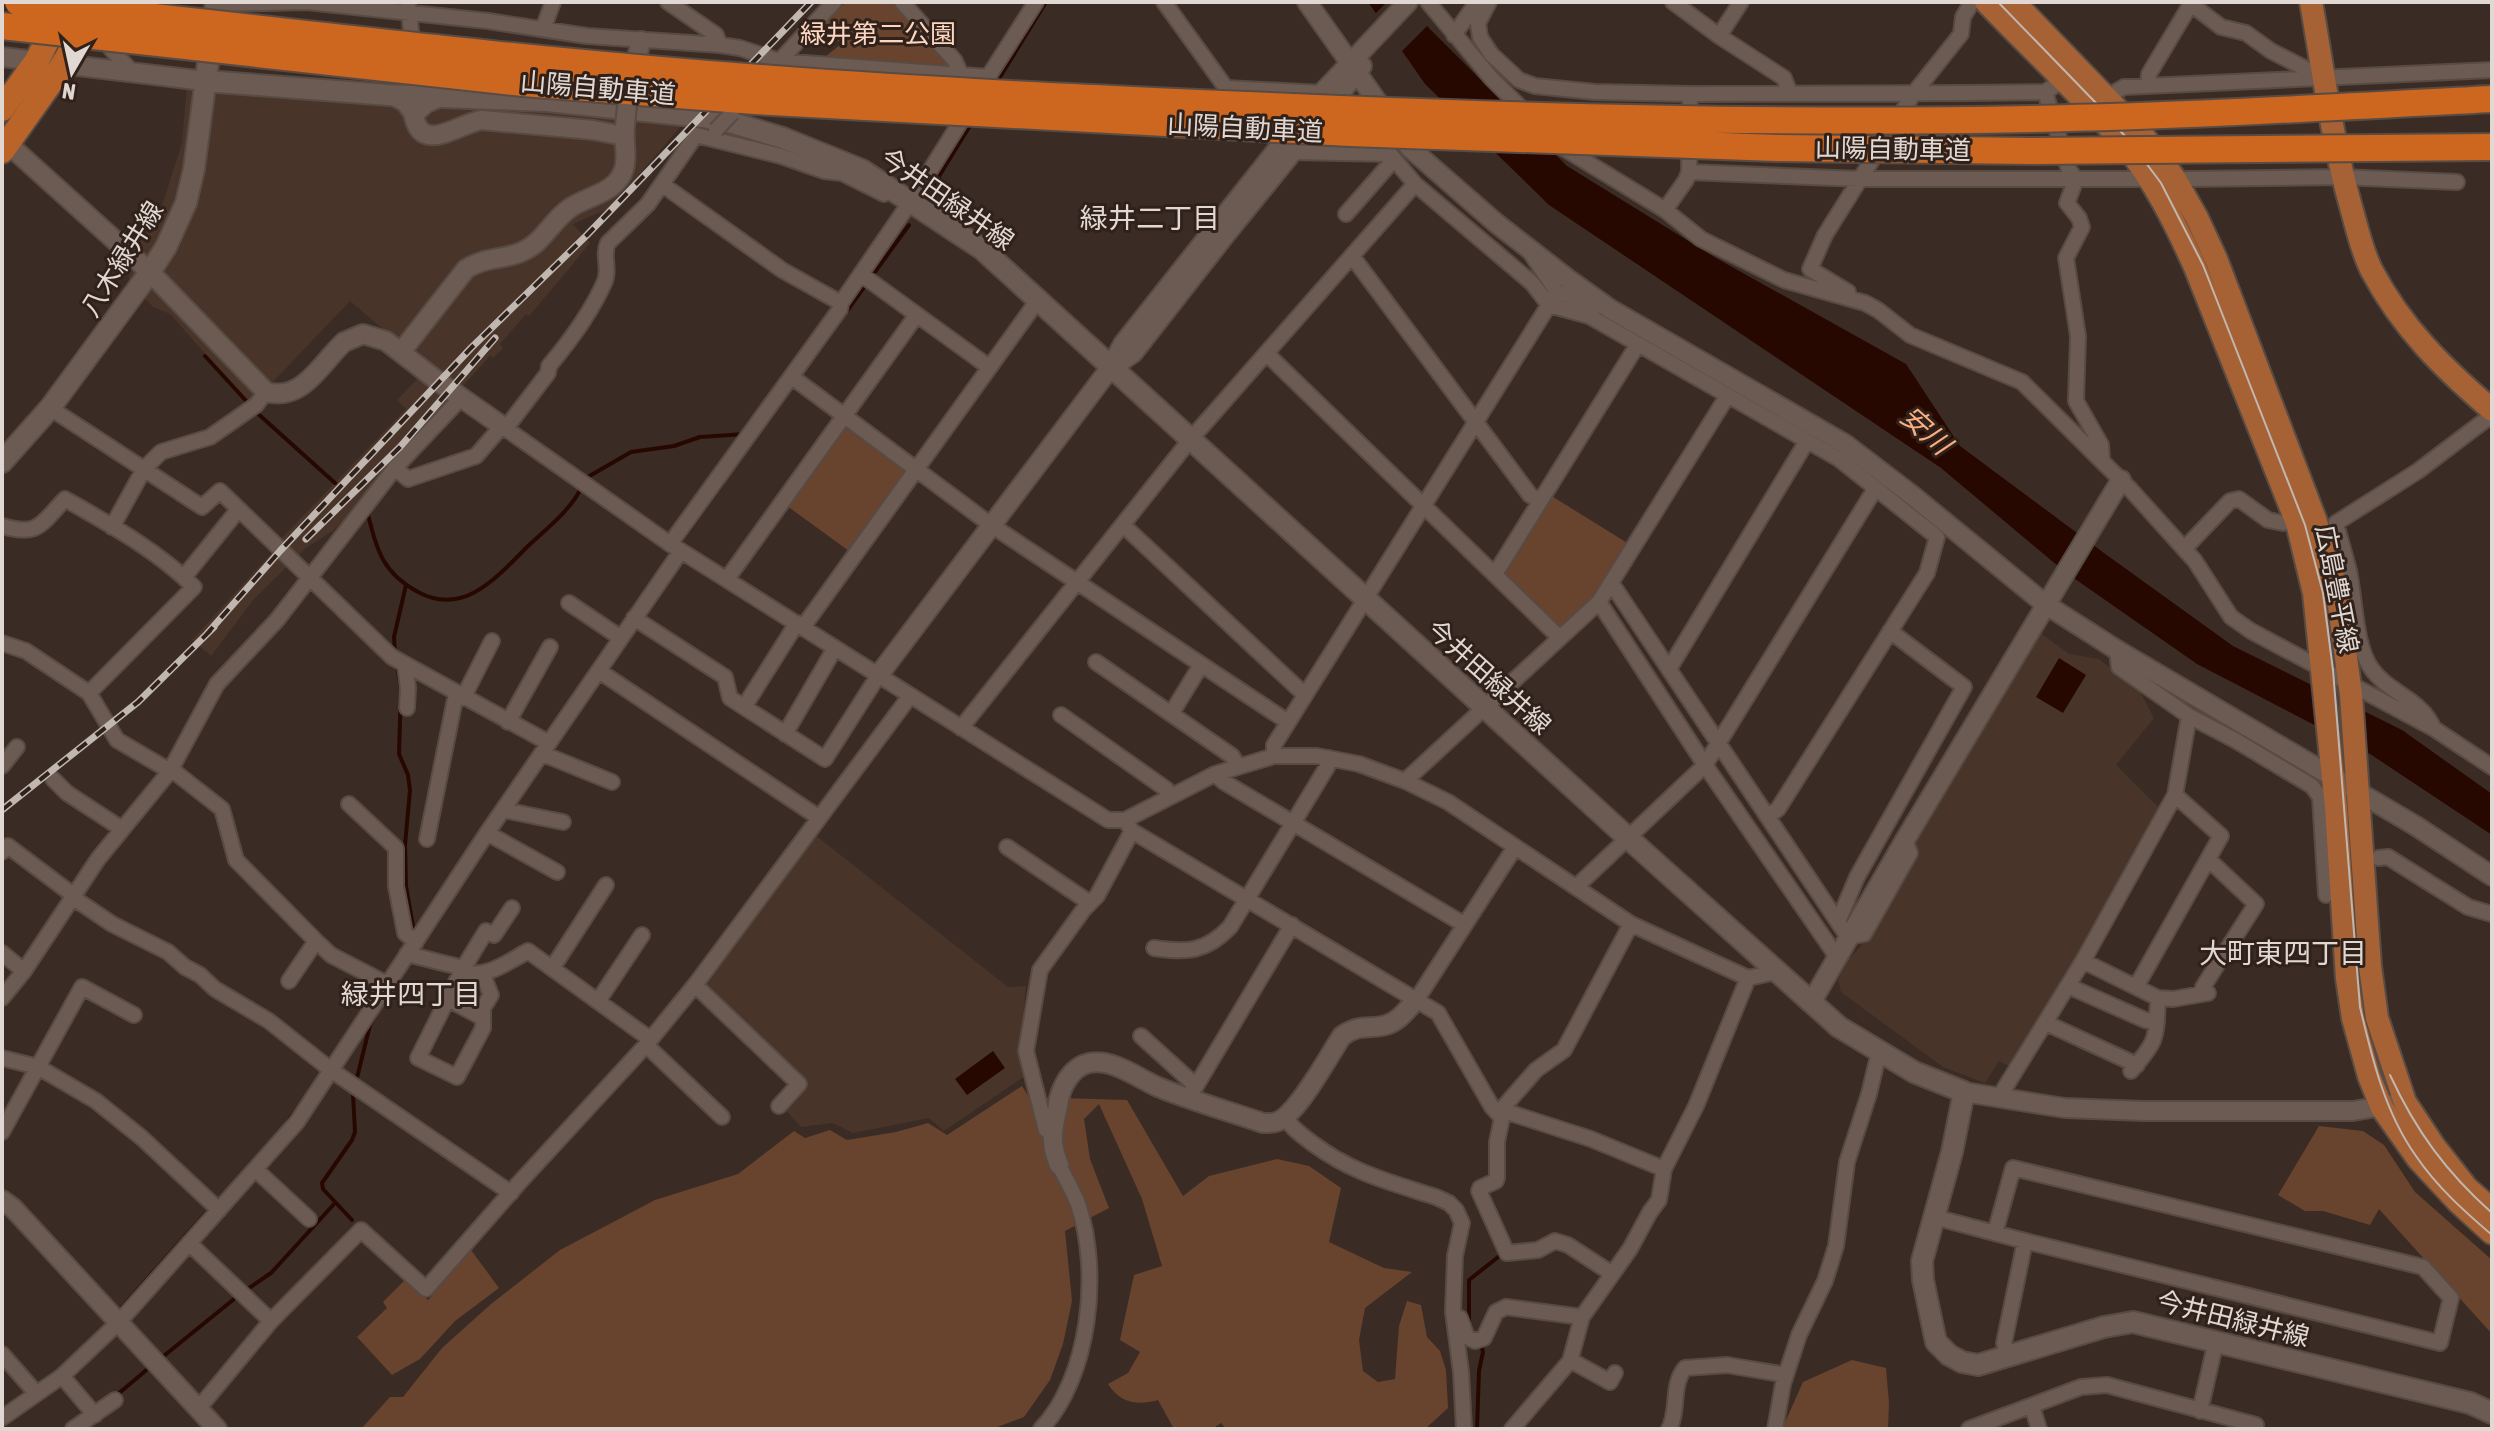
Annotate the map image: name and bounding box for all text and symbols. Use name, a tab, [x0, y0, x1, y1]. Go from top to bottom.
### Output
park label: 緑井第二公園	[800, 19, 956, 49]
north arrow	[32, 32, 112, 112]
street label: 山陽自動車道	[519, 66, 677, 110]
text: N	[60, 78, 77, 106]
street label: 山陽自動車道	[1166, 109, 1324, 147]
street label: 山陽自動車道	[1815, 133, 1971, 165]
street label: 今井田緑井線	[874, 142, 1020, 256]
street label: 八木緑井線	[75, 196, 169, 322]
district label: 緑井二丁目	[1080, 202, 1220, 234]
water label: 安川	[1894, 399, 1960, 463]
street label: 広島豊平線	[2310, 522, 2364, 656]
street label: 今井田緑井線	[1421, 614, 1557, 740]
district label: 大町東四丁目	[2199, 937, 2367, 969]
district label: 緑井四丁目	[341, 978, 481, 1010]
street label: 今井田緑井線	[2154, 1286, 2312, 1352]

